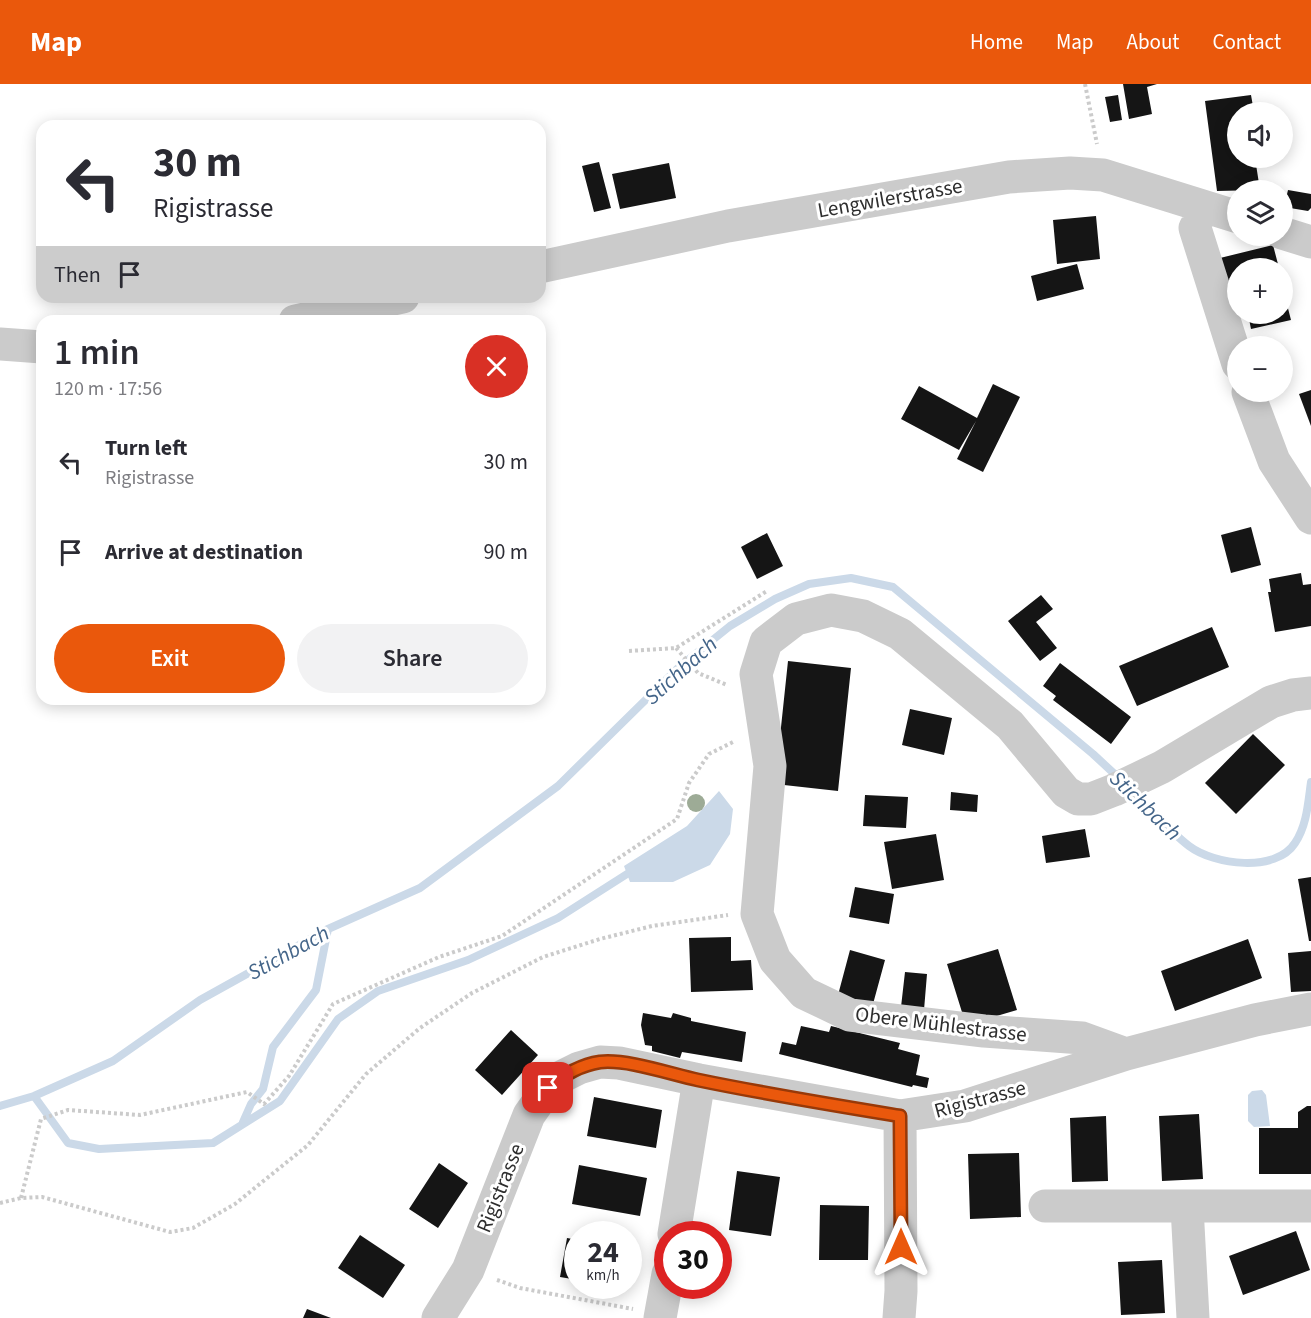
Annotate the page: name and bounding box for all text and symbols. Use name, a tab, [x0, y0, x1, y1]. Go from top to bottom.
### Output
text: Map	[30, 22, 82, 62]
text: Home	[970, 27, 1023, 57]
text: Map	[1056, 27, 1094, 57]
text: About	[1127, 27, 1179, 57]
text: Contact	[1212, 27, 1281, 57]
map controls	[1227, 102, 1293, 402]
button: sound	[1227, 102, 1293, 168]
text: 30 m	[153, 133, 242, 193]
icon: left	[54, 144, 132, 222]
street label: Lengwilerstrasse	[815, 171, 965, 225]
button: layers	[1227, 180, 1293, 246]
text: Rigistrasse	[153, 189, 274, 228]
icon: arrive	[113, 258, 146, 291]
button: +	[1227, 258, 1293, 324]
text: Then	[54, 259, 101, 291]
text: 1 min	[54, 327, 140, 378]
button: close	[465, 335, 528, 398]
button: −	[1227, 336, 1293, 402]
text: 120 m · 17:56	[54, 375, 162, 403]
text: Turn left	[105, 432, 187, 464]
icon: left	[54, 446, 87, 479]
text: 30 m	[483, 446, 528, 478]
text: Rigistrasse	[105, 464, 194, 492]
icon: arrive	[54, 536, 87, 569]
text: Arrive at destination	[105, 536, 303, 568]
text: 90 m	[483, 536, 528, 568]
button: Exit	[54, 624, 285, 693]
button: Share	[297, 624, 528, 693]
water label: Stichbach	[637, 629, 725, 712]
water label: Stichbach	[1102, 763, 1189, 848]
water label: Stichbach	[242, 917, 335, 988]
street label: Obere Mühlestrasse	[854, 999, 1028, 1049]
pin	[522, 1062, 573, 1113]
icon: arrive	[531, 1071, 564, 1104]
street label: Rigistrasse	[931, 1072, 1029, 1126]
street label: Rigistrasse	[469, 1139, 531, 1237]
position arrow	[869, 1215, 933, 1279]
speed limit sign: 30	[654, 1221, 732, 1299]
text: 24	[587, 1231, 619, 1274]
text: km/h	[586, 1265, 620, 1286]

